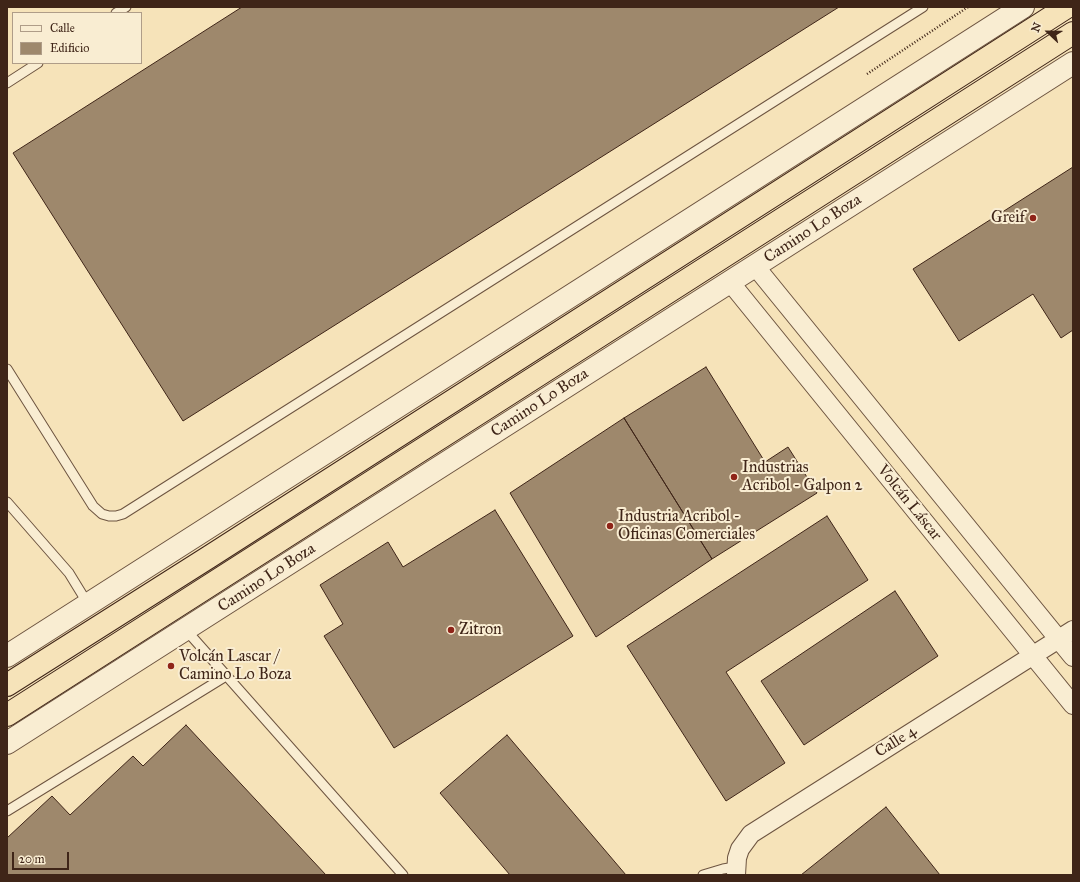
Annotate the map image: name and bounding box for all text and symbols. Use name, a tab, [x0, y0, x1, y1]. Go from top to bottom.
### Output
legend	[12, 12, 142, 64]
north arrow	[1028, 12, 1068, 52]
text: Calle	[50, 21, 75, 35]
text: N	[1029, 21, 1044, 34]
text: Edificio	[50, 41, 89, 55]
street label: Camino Lo Boza	[761, 190, 865, 268]
place label: Greif	[991, 208, 1025, 228]
marker: Greif	[1028, 213, 1038, 223]
street label: Camino Lo Boza	[488, 364, 592, 442]
place label: Industrias Acribol - Galpon 2	[742, 458, 862, 496]
street label: Volcán Láscar	[873, 461, 945, 545]
marker: Industrias Acribol - Galpon 2	[729, 472, 739, 482]
place label: Industria Acribol - Oficinas Comerciales	[618, 507, 755, 545]
marker: Industria Acribol - Oficinas Comerciales	[605, 521, 615, 531]
street label: Camino Lo Boza	[215, 539, 319, 617]
place label: Zitron	[459, 620, 502, 640]
marker: Zitron	[446, 625, 456, 635]
place label: Volcán Lascar / Camino Lo Boza	[179, 647, 291, 685]
marker: Volcán Lascar / Camino Lo Boza	[166, 661, 176, 671]
street label: Calle 4	[872, 722, 920, 762]
scale bar	[14, 844, 71, 870]
text: 20 m	[19, 852, 45, 866]

